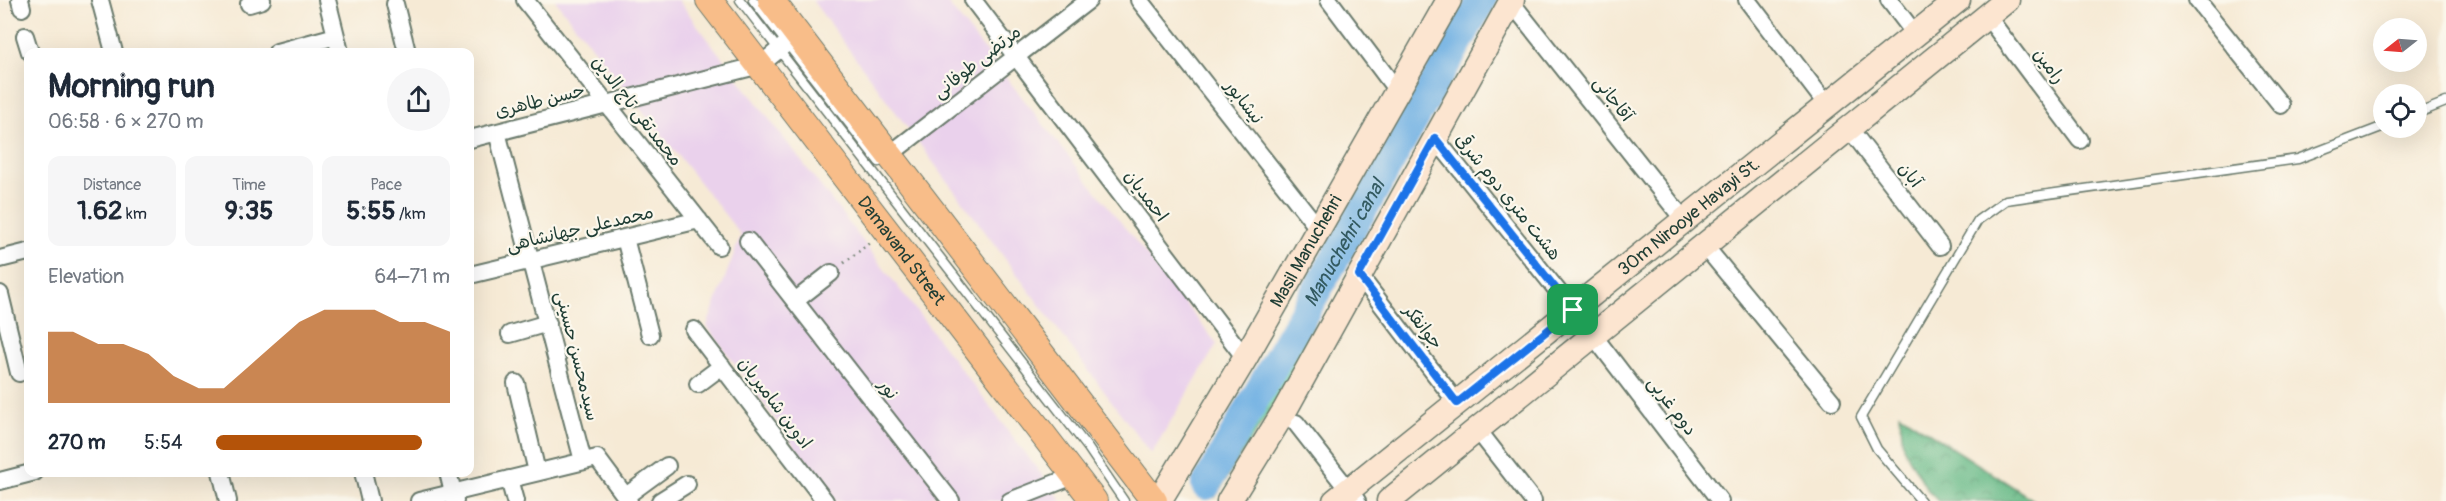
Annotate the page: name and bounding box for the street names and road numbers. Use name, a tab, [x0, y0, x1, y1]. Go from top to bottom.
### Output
street label: مرتضی طوفانی	[928, 20, 1026, 104]
street label: رامین	[2028, 43, 2070, 89]
street label: محمدتقی تاج الدین	[587, 51, 687, 171]
street label: آقاجانی	[1588, 72, 1639, 128]
street label: نیشابور	[1218, 74, 1269, 129]
street label: حسن طاهری	[493, 79, 587, 123]
street label: هشت متری دوم شرقی	[1448, 128, 1567, 266]
street label: 30m Nirooye Havayi St.	[1613, 152, 1765, 281]
street label: آبان	[1893, 158, 1928, 194]
street label: احمدیان	[1119, 165, 1173, 227]
street label: Damavand Street	[852, 191, 951, 310]
street label: Masil Manuchehri	[1265, 191, 1347, 311]
street label: محمدعلی جهانشاهی	[504, 201, 656, 257]
street label: سیدمحسن حسینی	[550, 289, 604, 423]
street label: جوانفکر	[1397, 298, 1448, 354]
street label: ادوین شامیریان	[733, 352, 817, 454]
street label: دوم غربی	[1641, 372, 1702, 441]
street label: نور	[872, 373, 903, 404]

